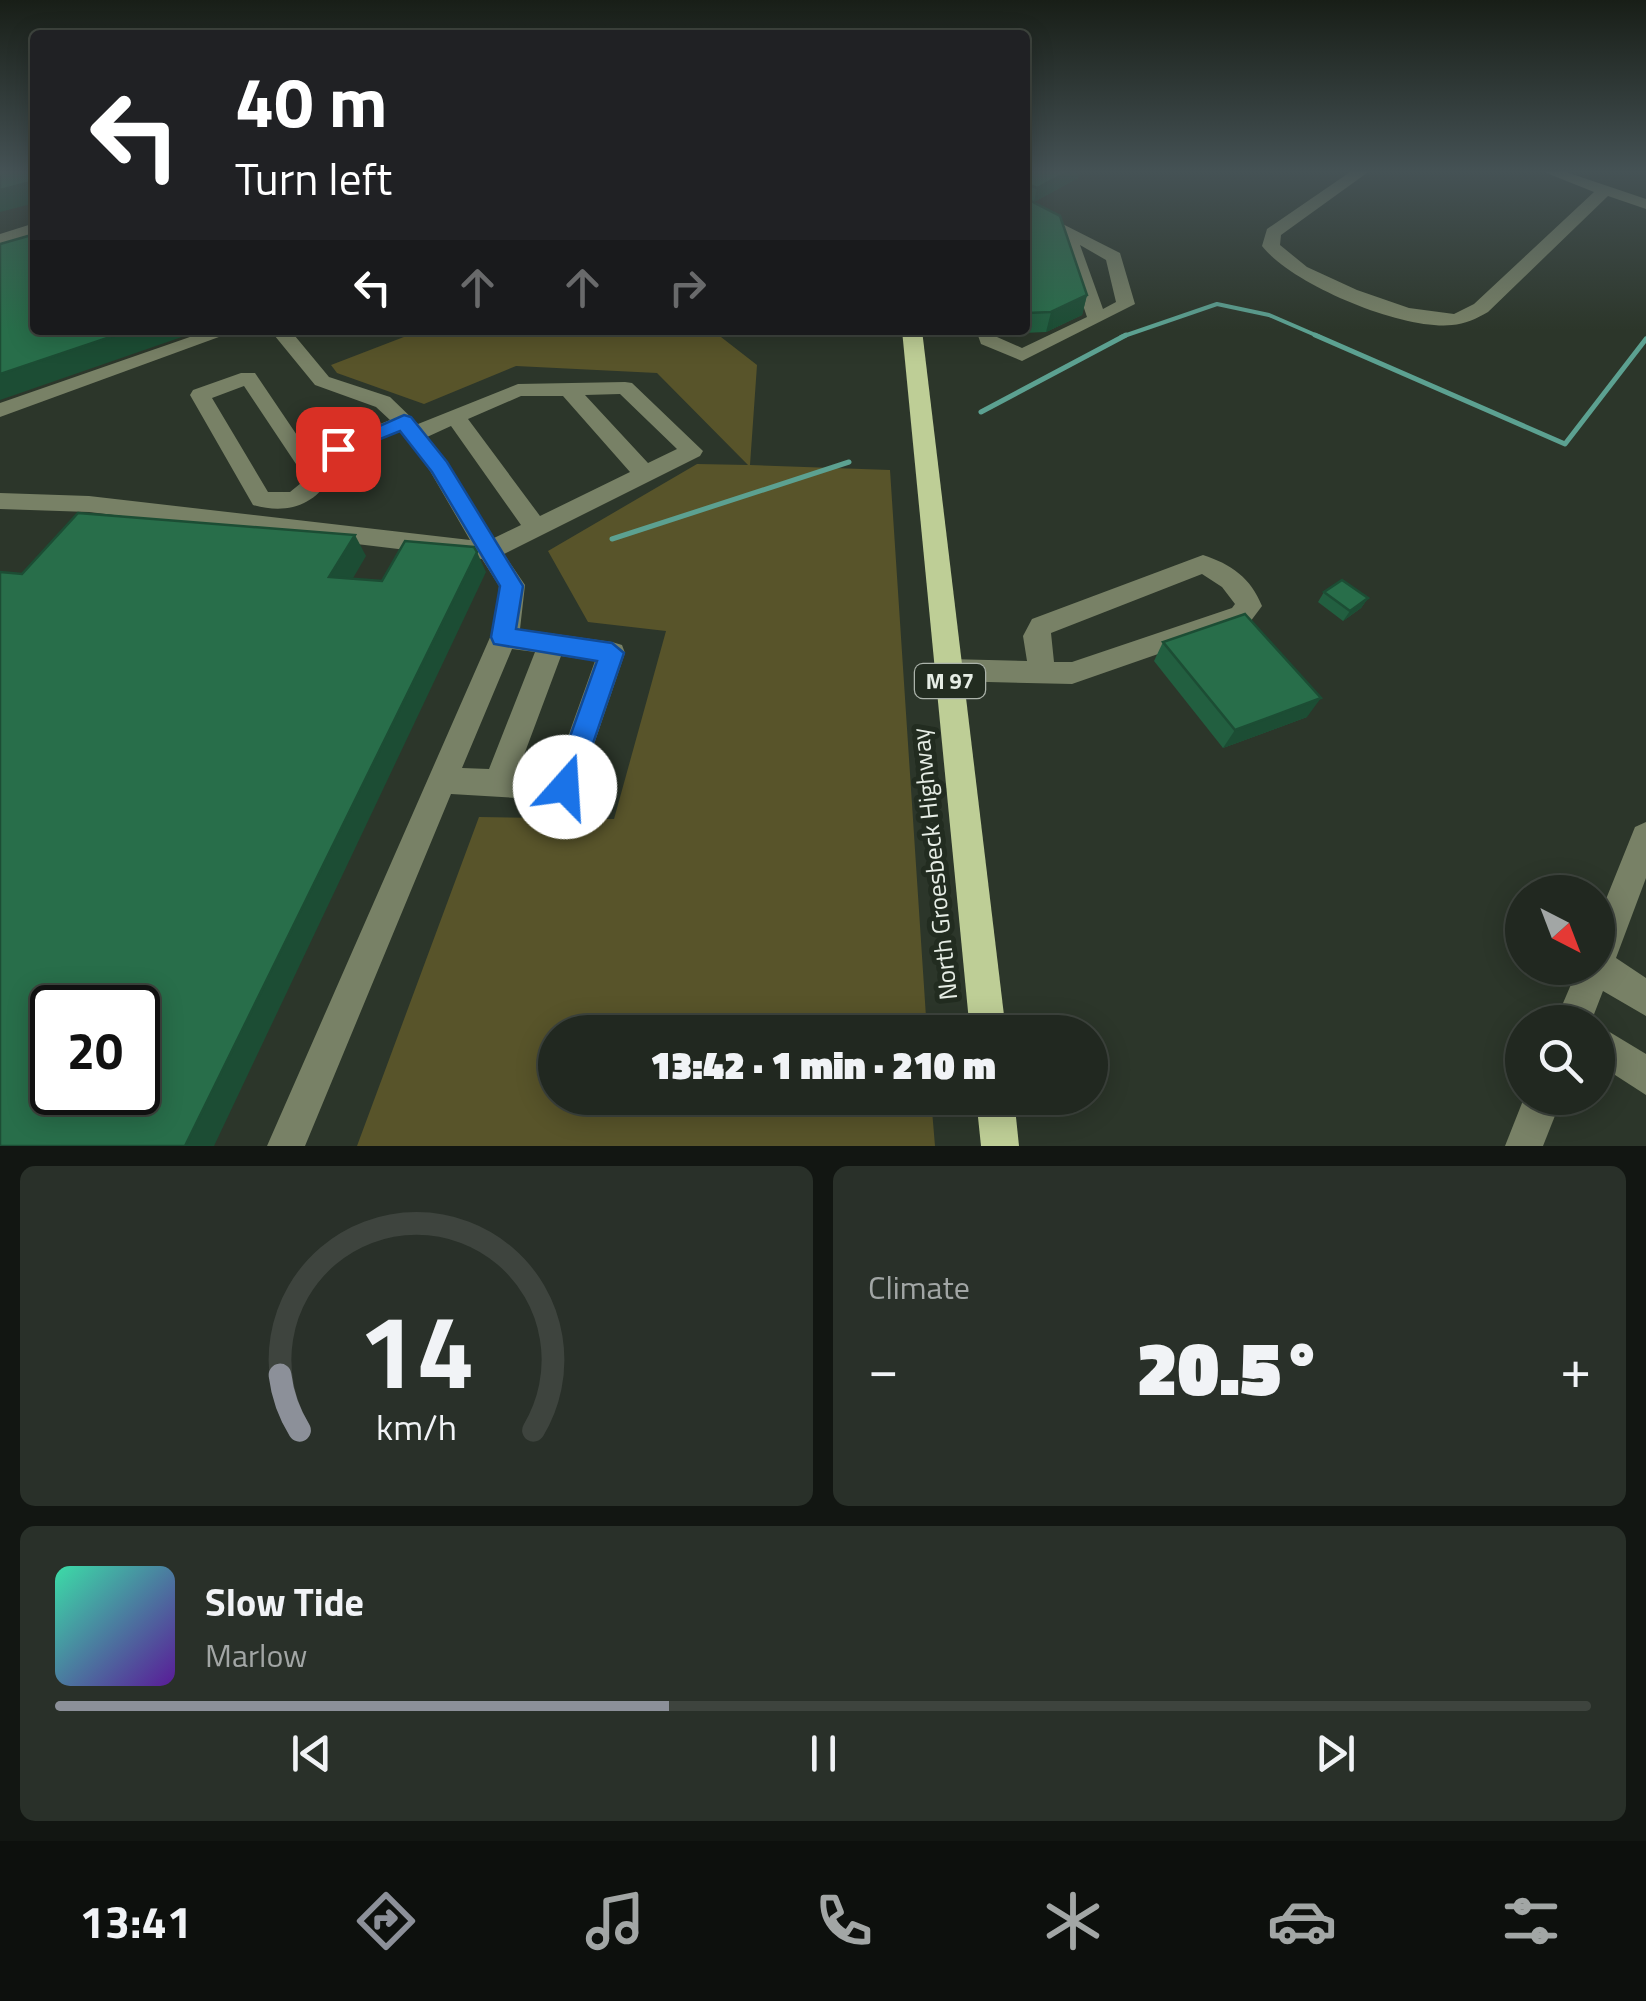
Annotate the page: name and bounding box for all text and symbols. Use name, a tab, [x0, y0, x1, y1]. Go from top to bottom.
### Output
text: 40 m	[235, 48, 388, 154]
icon: left	[70, 70, 200, 200]
text: Turn left	[235, 144, 392, 212]
icon: left	[345, 260, 400, 315]
icon: ahead	[450, 260, 505, 315]
icon: ahead	[555, 260, 610, 315]
icon: right	[660, 260, 715, 315]
pin	[296, 407, 381, 492]
icon: arrive	[311, 422, 366, 477]
road number: M 97	[915, 664, 985, 698]
street label: North Groesbeck Highway	[901, 726, 967, 1002]
position arrow	[513, 735, 617, 839]
north arrow	[1505, 875, 1615, 985]
map controls	[1505, 875, 1615, 1115]
speed limit sign: 20	[30, 985, 160, 1115]
button: search	[1505, 1005, 1615, 1115]
text: 13:42 · 1 min · 210 m	[650, 1036, 996, 1094]
text: Climate	[868, 1263, 970, 1311]
text: 14	[358, 1270, 475, 1428]
text: 20.5°	[1136, 1310, 1323, 1424]
text: −	[868, 1326, 899, 1409]
text: +	[1560, 1326, 1591, 1409]
text: km/h	[376, 1399, 457, 1454]
text: Slow Tide	[205, 1573, 364, 1631]
text: Marlow	[205, 1631, 308, 1679]
icon: previous	[284, 1726, 339, 1781]
icon: pause	[796, 1726, 851, 1781]
icon: next	[1308, 1726, 1363, 1781]
icon: directions	[351, 1886, 421, 1956]
icon: music	[580, 1886, 650, 1956]
icon: phone	[809, 1886, 879, 1956]
icon: climate	[1038, 1886, 1108, 1956]
icon: car	[1267, 1886, 1337, 1956]
icon: filters	[1496, 1886, 1566, 1956]
text: 13:41	[80, 1887, 192, 1955]

